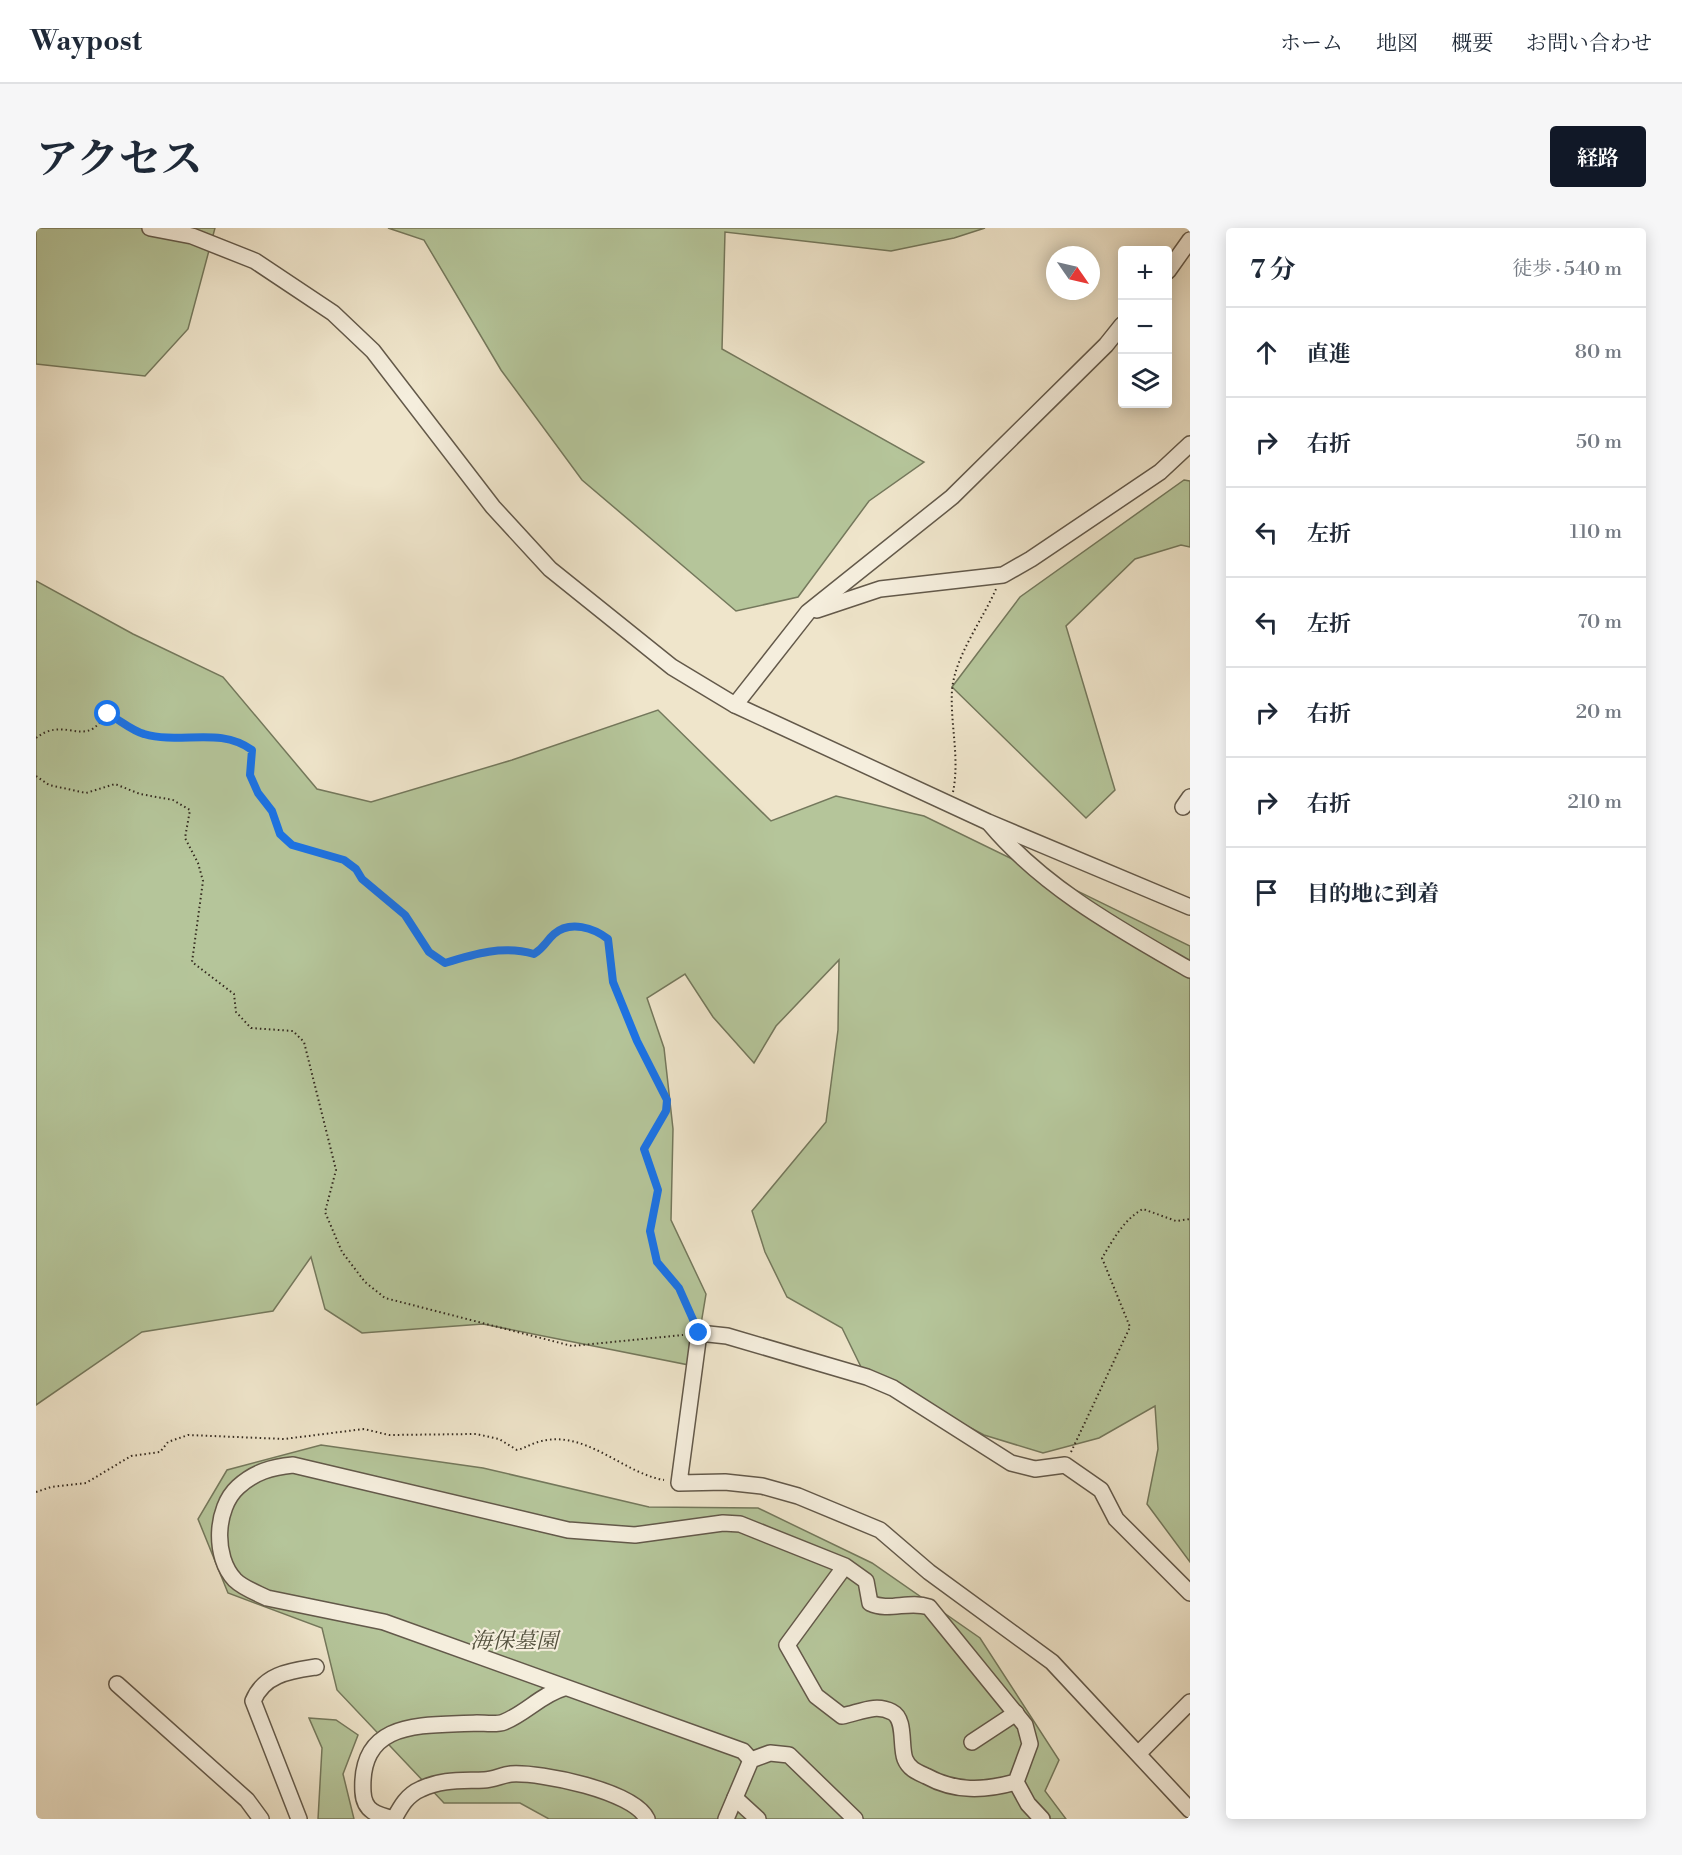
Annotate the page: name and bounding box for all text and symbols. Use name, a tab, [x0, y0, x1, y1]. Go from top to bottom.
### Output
text: Waypost	[30, 24, 142, 59]
text: ホーム	[1280, 31, 1343, 57]
text: 地図	[1376, 31, 1418, 57]
text: 概要	[1451, 31, 1493, 57]
text: お問い合わせ	[1526, 31, 1652, 57]
button: 経路	[1550, 126, 1646, 187]
text: アクセス	[36, 134, 203, 187]
north arrow	[1046, 246, 1100, 300]
map controls	[1118, 246, 1172, 408]
button: +	[1118, 246, 1172, 300]
text: 7 分	[1250, 254, 1296, 286]
text: 徒歩 · 540 m	[1512, 257, 1622, 282]
button: −	[1118, 300, 1172, 354]
icon: ahead	[1250, 336, 1283, 369]
text: 80 m	[1575, 340, 1622, 365]
text: 直進	[1307, 341, 1351, 368]
button: layers	[1118, 354, 1172, 408]
icon: right	[1250, 426, 1283, 459]
text: 50 m	[1576, 430, 1622, 455]
text: 右折	[1307, 431, 1351, 458]
icon: left	[1250, 516, 1283, 549]
text: 110 m	[1570, 520, 1622, 545]
text: 左折	[1307, 521, 1351, 548]
icon: left	[1250, 606, 1283, 639]
text: 70 m	[1578, 610, 1622, 635]
text: 左折	[1307, 611, 1351, 638]
icon: right	[1250, 696, 1283, 729]
route start	[94, 700, 120, 726]
text: 20 m	[1576, 700, 1622, 725]
text: 右折	[1307, 701, 1351, 728]
icon: right	[1250, 786, 1283, 819]
text: 210 m	[1567, 790, 1622, 815]
text: 右折	[1307, 791, 1351, 818]
icon: arrive	[1250, 876, 1283, 909]
text: 目的地に到着	[1307, 881, 1439, 908]
route end	[685, 1319, 711, 1345]
park label: 海保墓園	[470, 1628, 561, 1655]

